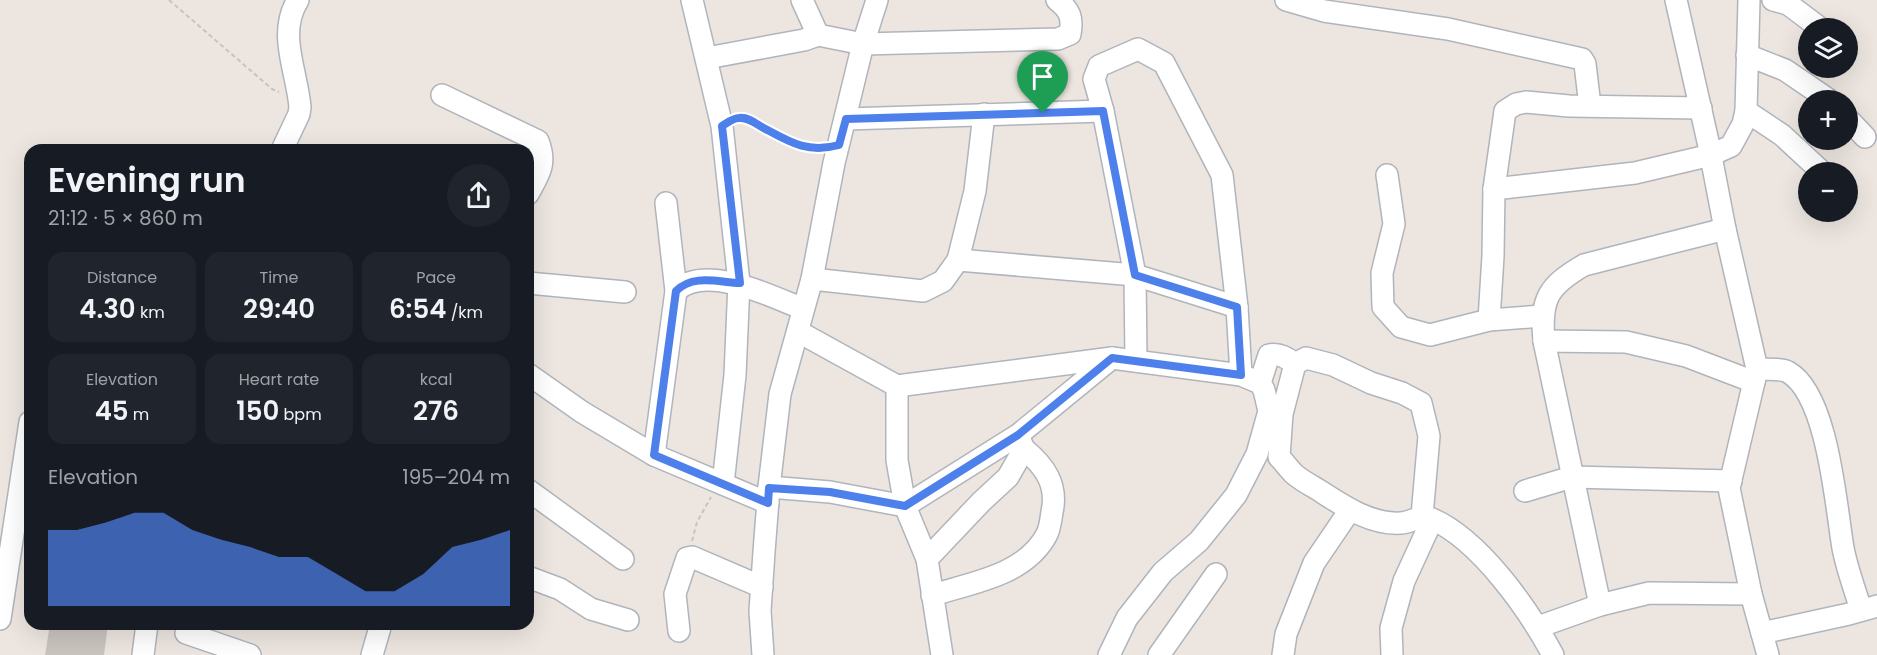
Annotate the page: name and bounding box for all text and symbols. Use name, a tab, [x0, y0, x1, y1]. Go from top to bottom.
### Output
map controls	[1798, 18, 1858, 222]
button: layers	[1798, 18, 1858, 78]
pin	[1017, 51, 1068, 113]
icon: arrive	[1026, 60, 1059, 93]
button: +	[1798, 90, 1858, 150]
text: Evening run	[48, 157, 246, 204]
button: −	[1798, 162, 1858, 222]
button: share	[447, 164, 510, 227]
text: 21:12 · 5 × 860 m	[48, 204, 203, 232]
text: Distance	[87, 266, 157, 289]
text: Time	[260, 266, 299, 289]
text: Pace	[416, 266, 456, 289]
text: 4.30	[79, 291, 136, 327]
text: 29:40	[243, 291, 315, 327]
text: 6:54	[389, 291, 446, 327]
text: km	[136, 301, 165, 324]
text: /km	[446, 301, 483, 324]
text: Elevation	[86, 368, 158, 391]
text: Heart rate	[239, 368, 319, 391]
text: kcal	[420, 368, 452, 391]
text: 45	[95, 393, 129, 429]
text: 150	[236, 393, 279, 429]
text: 276	[413, 393, 459, 429]
text: m	[129, 403, 149, 426]
text: bpm	[279, 403, 322, 426]
text: Elevation	[48, 463, 138, 491]
text: 195–204 m	[402, 463, 510, 491]

